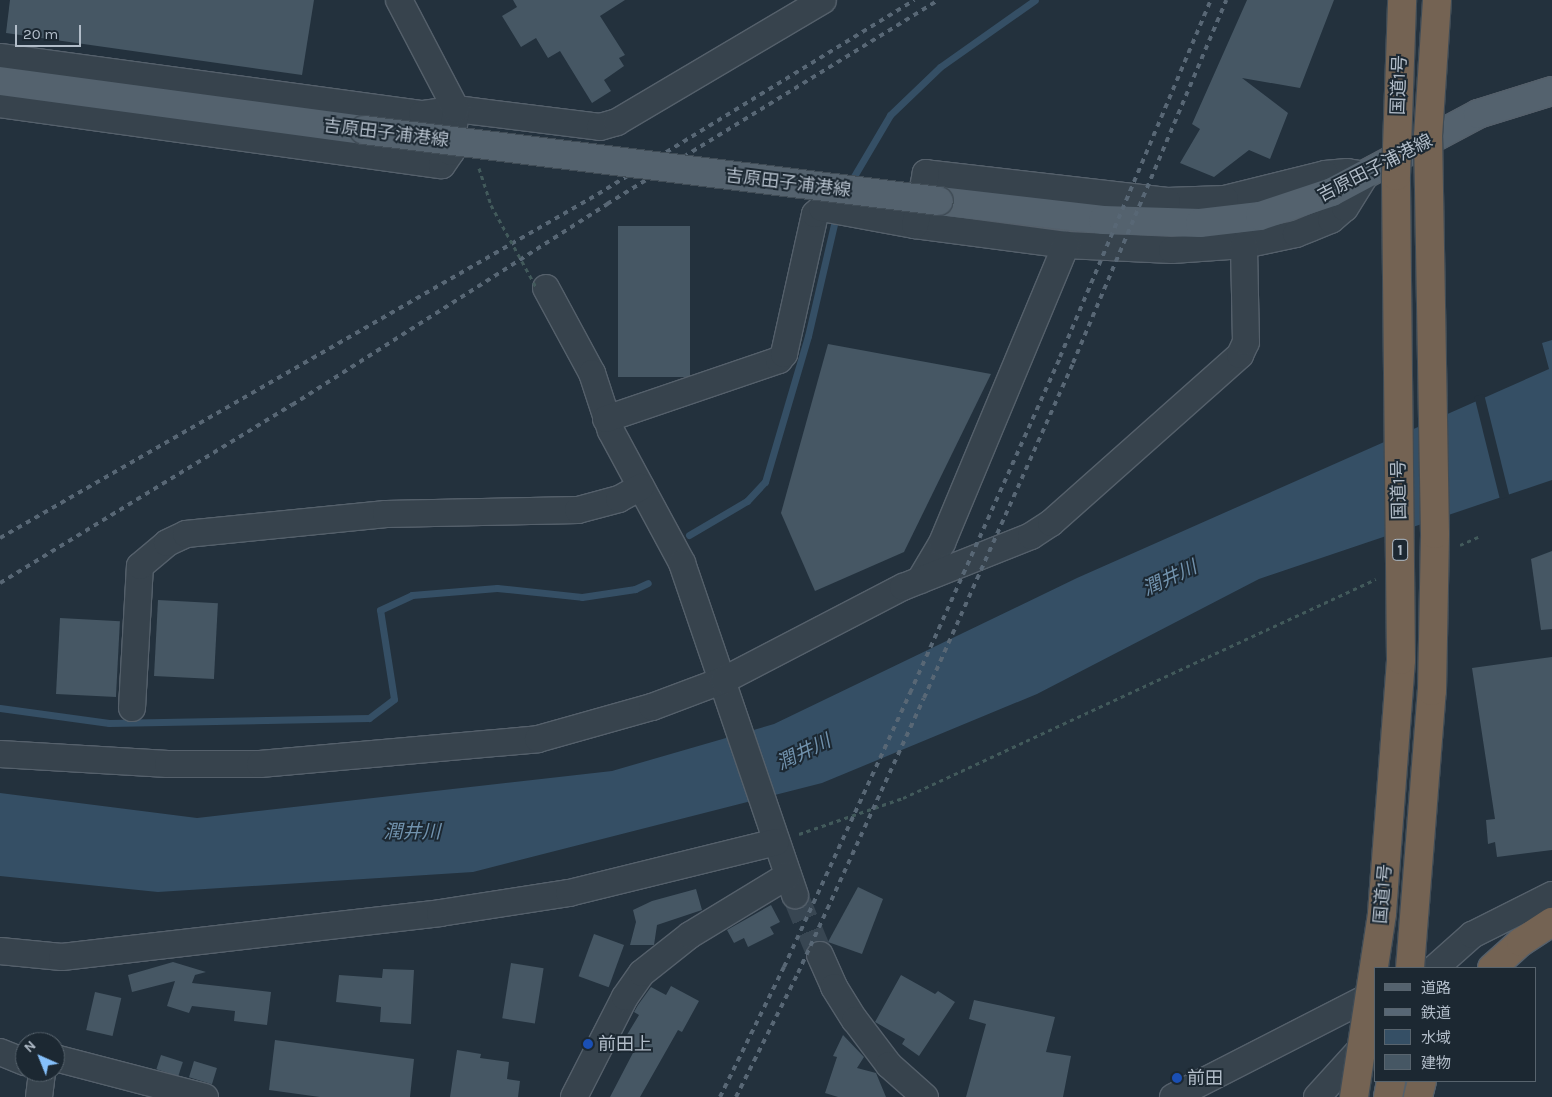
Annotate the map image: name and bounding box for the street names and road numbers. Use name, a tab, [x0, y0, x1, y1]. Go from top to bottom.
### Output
street label: 国道1号	[1387, 55, 1411, 115]
street label: 吉原田子浦港線	[322, 115, 450, 151]
street label: 吉原田子浦港線	[1314, 130, 1436, 206]
street label: 吉原田子浦港線	[724, 165, 852, 201]
street label: 国道1号	[1388, 460, 1410, 520]
road number: 1	[1391, 536, 1409, 564]
street label: 国道1号	[1370, 863, 1396, 925]

